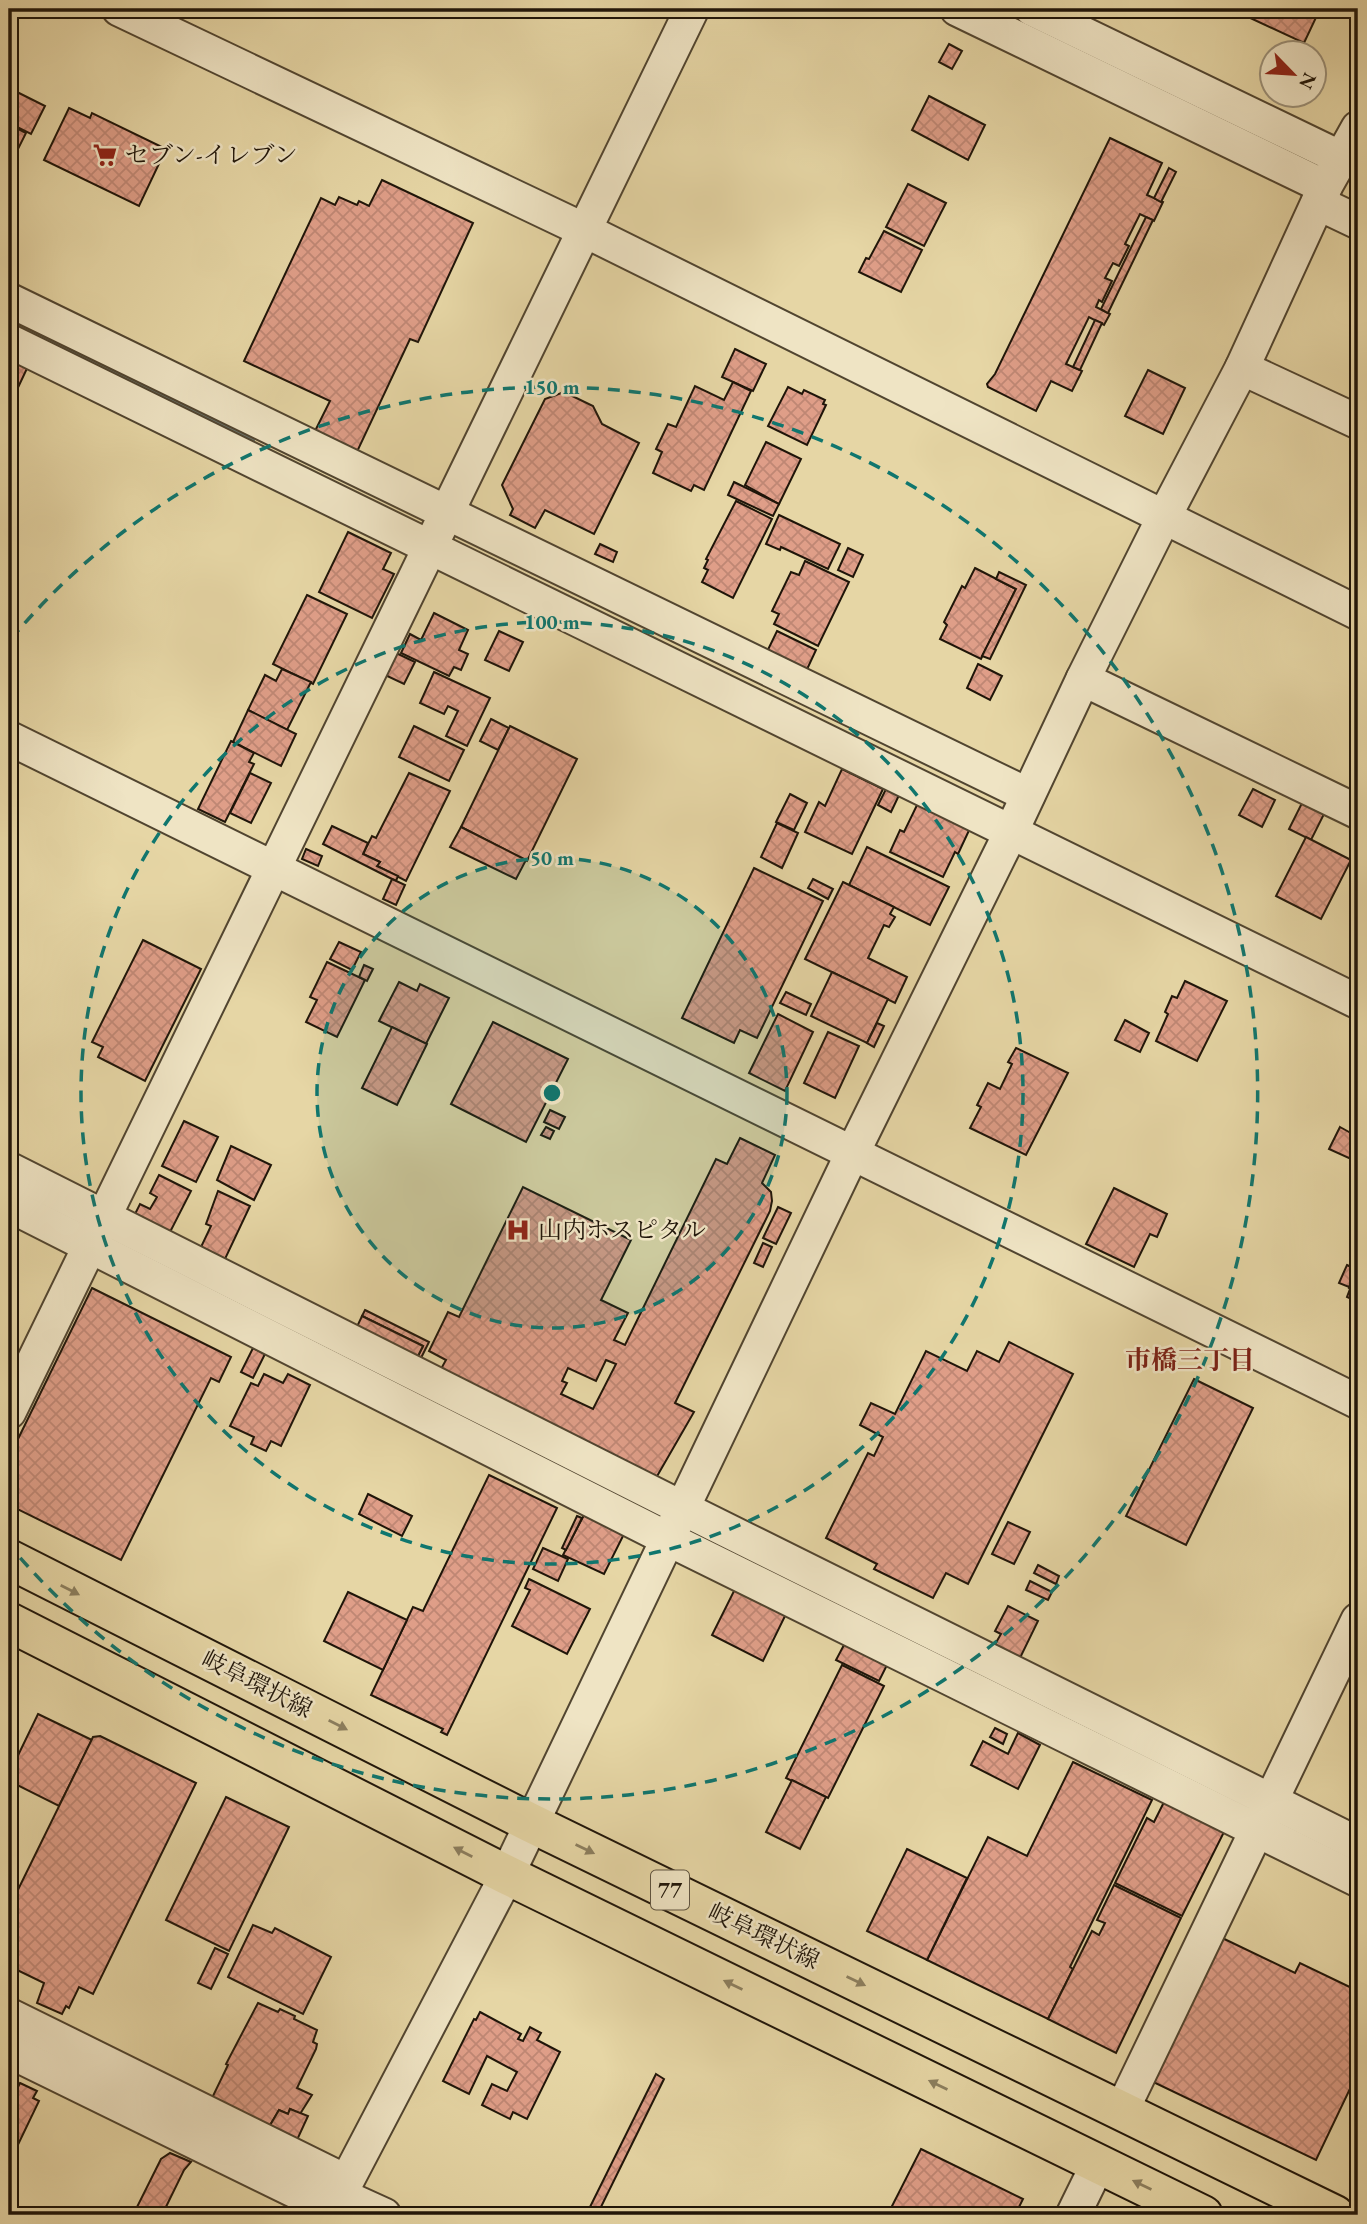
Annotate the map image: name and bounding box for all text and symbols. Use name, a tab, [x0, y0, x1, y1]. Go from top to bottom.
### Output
north arrow	[1258, 38, 1328, 108]
text: N	[1293, 69, 1323, 94]
place label: セブン-イレブン	[125, 139, 298, 170]
supermarket icon: セブン-イレブン	[91, 141, 119, 169]
text: 150 m	[524, 373, 580, 400]
text: 100 m	[524, 608, 580, 635]
text: 50 m	[530, 844, 574, 871]
centre of rings	[540, 1081, 564, 1105]
place label: 山内ホスピタル	[538, 1214, 706, 1245]
hospital icon: 山内ホスピタル	[504, 1216, 532, 1244]
district label: 市橋三丁目	[1125, 1343, 1255, 1377]
one-way arrow	[60, 1584, 80, 1595]
street label: 岐阜環状線	[197, 1643, 318, 1725]
one-way arrow	[328, 1720, 348, 1731]
one-way arrow	[575, 1844, 595, 1855]
one-way arrow	[453, 1847, 473, 1858]
road number: 77	[651, 1870, 689, 1910]
street label: 岐阜環状線	[703, 1895, 825, 1976]
one-way arrow	[846, 1975, 866, 1987]
one-way arrow	[723, 1980, 743, 1991]
one-way arrow	[928, 2080, 948, 2091]
one-way arrow	[1132, 2180, 1152, 2191]

